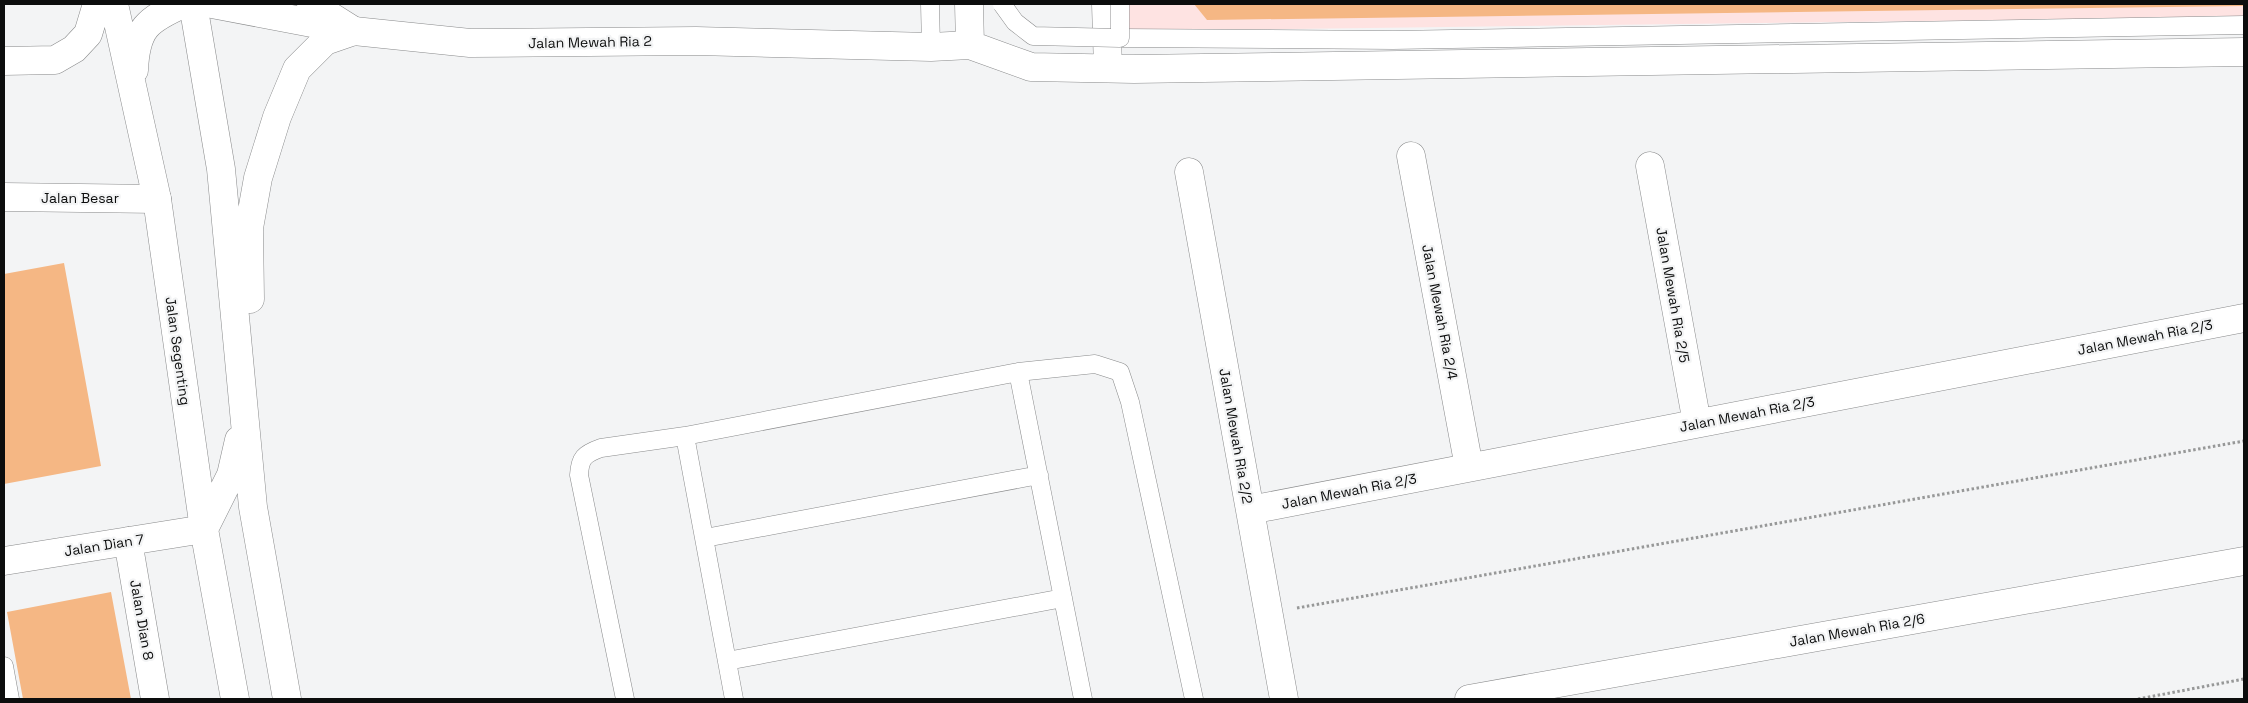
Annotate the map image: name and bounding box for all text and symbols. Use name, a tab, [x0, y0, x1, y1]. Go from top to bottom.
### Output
street label: Jalan Mewah Ria 2	[528, 32, 652, 52]
street label: Jalan Besar	[41, 189, 119, 207]
street label: Jalan Mewah Ria 2/5	[1652, 226, 1694, 364]
street label: Jalan Mewah Ria 2/4	[1418, 243, 1462, 381]
street label: Jalan Segenting	[161, 295, 195, 407]
street label: Jalan Mewah Ria 2/3	[2076, 315, 2214, 359]
street label: Jalan Mewah Ria 2/2	[1215, 367, 1257, 505]
street label: Jalan Mewah Ria 2/3	[1678, 392, 1816, 436]
street label: Jalan Mewah Ria 2/3	[1280, 469, 1418, 513]
street label: Jalan Dian 7	[63, 530, 145, 560]
street label: Jalan Dian 8	[126, 578, 158, 662]
street label: Jalan Mewah Ria 2/6	[1788, 609, 1926, 651]

